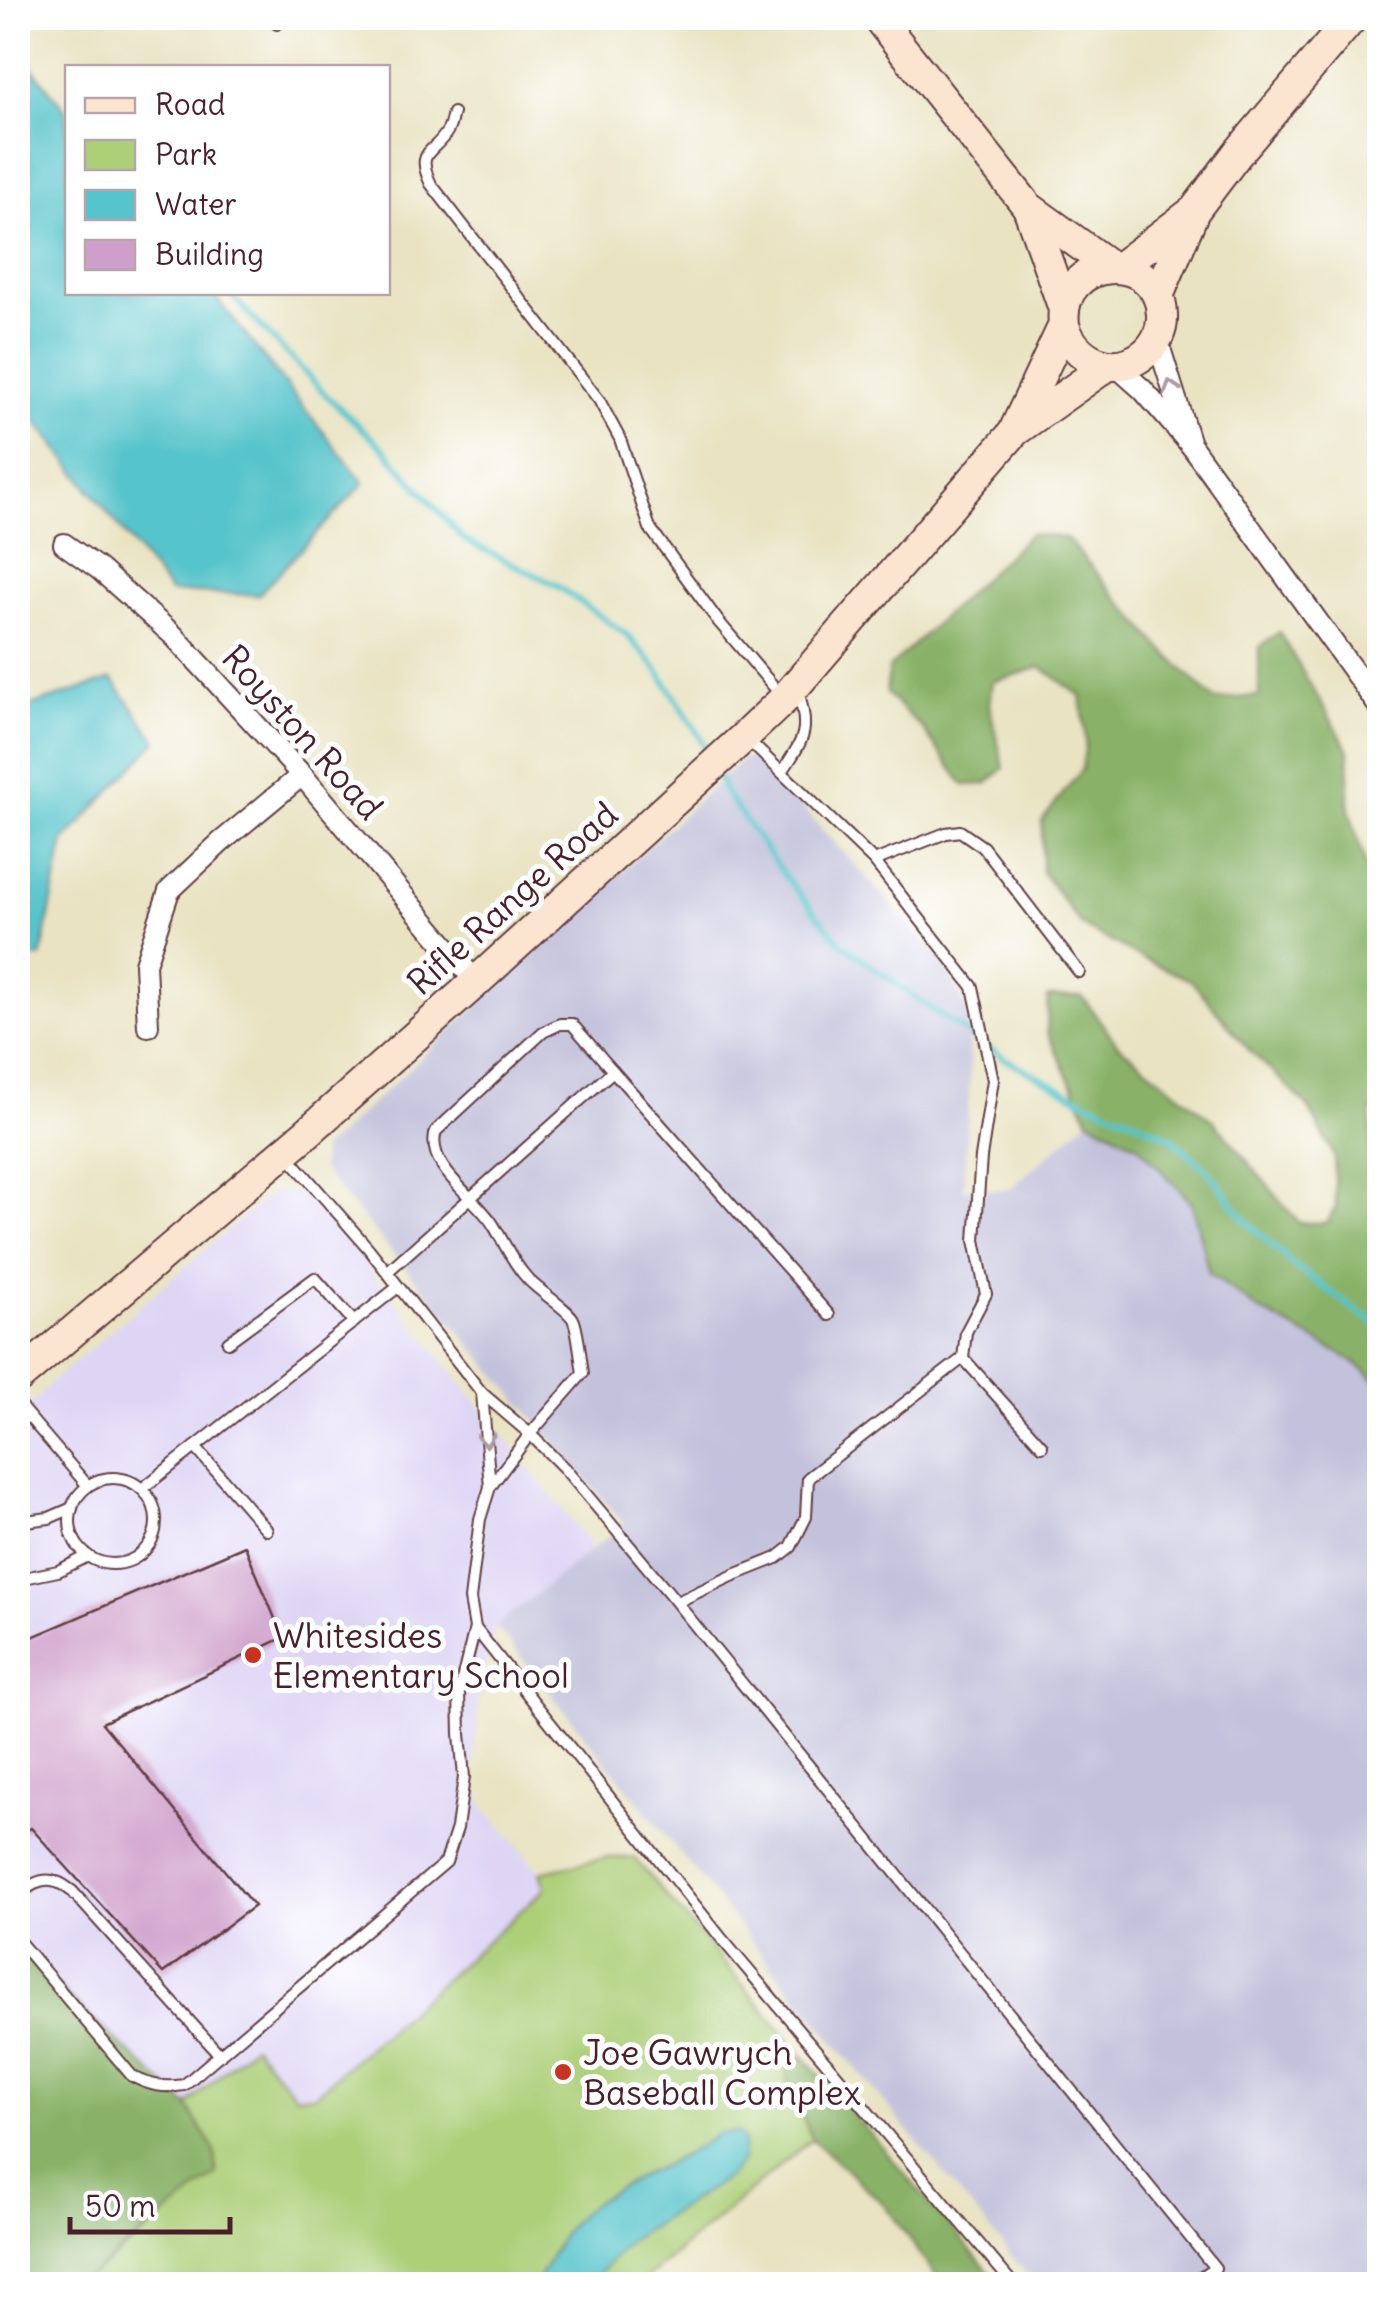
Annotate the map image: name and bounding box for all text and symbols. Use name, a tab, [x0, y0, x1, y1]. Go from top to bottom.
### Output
legend	[65, 65, 390, 295]
text: Road	[155, 85, 225, 123]
text: Park	[155, 135, 217, 173]
text: Water	[155, 185, 237, 223]
text: Building	[155, 235, 264, 273]
one-way arrow	[1163, 379, 1183, 396]
street label: Royston Road	[213, 636, 393, 828]
street label: Rifle Range Road	[398, 792, 626, 1004]
one-way arrow	[474, 1432, 496, 1448]
place label: Whitesides Elementary School	[273, 1613, 569, 1697]
marker: Whitesides Elementary School	[242, 1644, 264, 1666]
place label: Joe Gawrych Baseball Complex	[583, 2030, 861, 2114]
marker: Joe Gawrych Baseball Complex	[552, 2061, 574, 2083]
scale bar	[70, 2172, 230, 2234]
text: 50 m	[85, 2187, 155, 2225]

